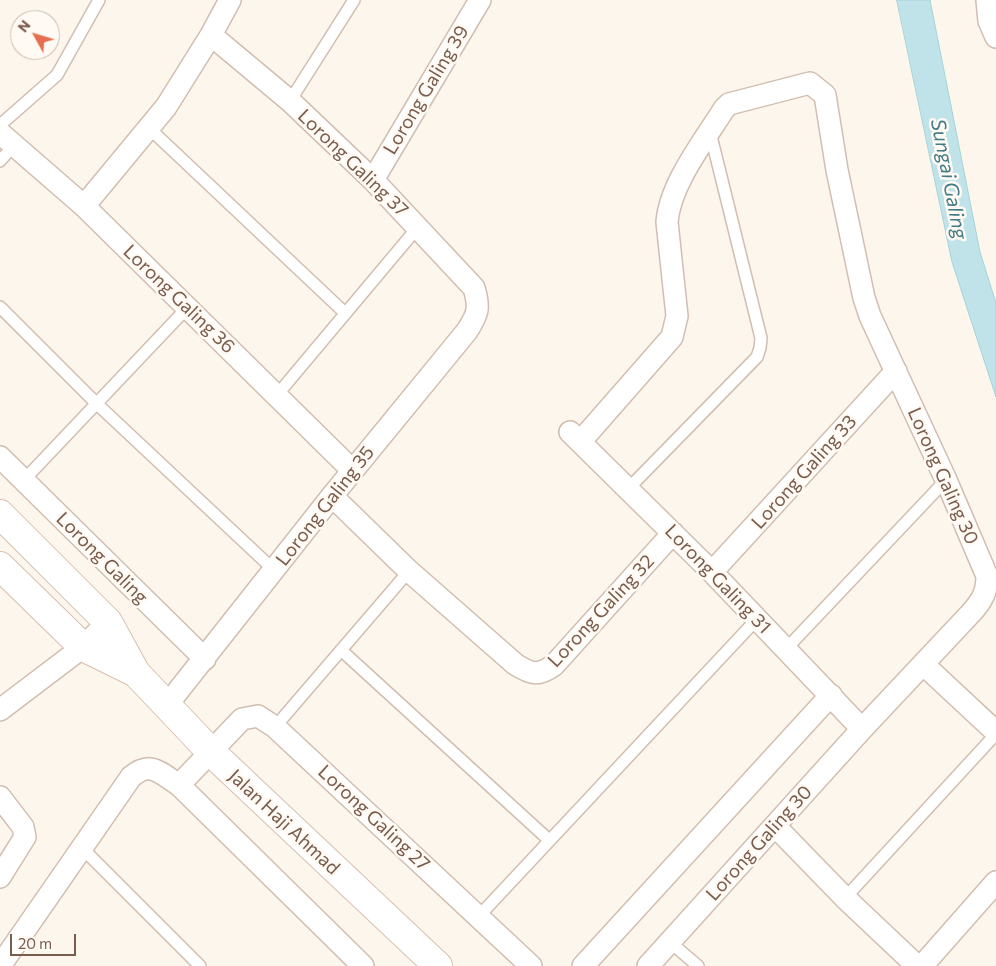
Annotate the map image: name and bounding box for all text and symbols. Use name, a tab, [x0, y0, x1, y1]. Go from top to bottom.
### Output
north arrow	[10, 10, 60, 60]
text: N	[14, 16, 34, 35]
street label: Lorong Galing 39	[379, 21, 473, 159]
street label: Lorong Galing 37	[293, 104, 413, 222]
water label: Sungai Galing	[926, 117, 972, 241]
street label: Lorong Galing 36	[118, 240, 240, 358]
street label: Lorong Galing 30	[903, 404, 983, 548]
street label: Lorong Galing 33	[747, 410, 861, 534]
street label: Lorong Galing 35	[271, 442, 379, 570]
street label: Lorong Galing	[51, 507, 153, 609]
street label: Lorong Galing 31	[660, 520, 776, 638]
street label: Lorong Galing 32	[543, 550, 659, 672]
street label: Lorong Galing 27	[313, 760, 435, 876]
street label: Jalan Haji Ahmad	[224, 765, 344, 879]
street label: Lorong Galing 30	[701, 781, 817, 905]
scale bar	[12, 924, 79, 956]
text: 20 m	[18, 934, 52, 952]

